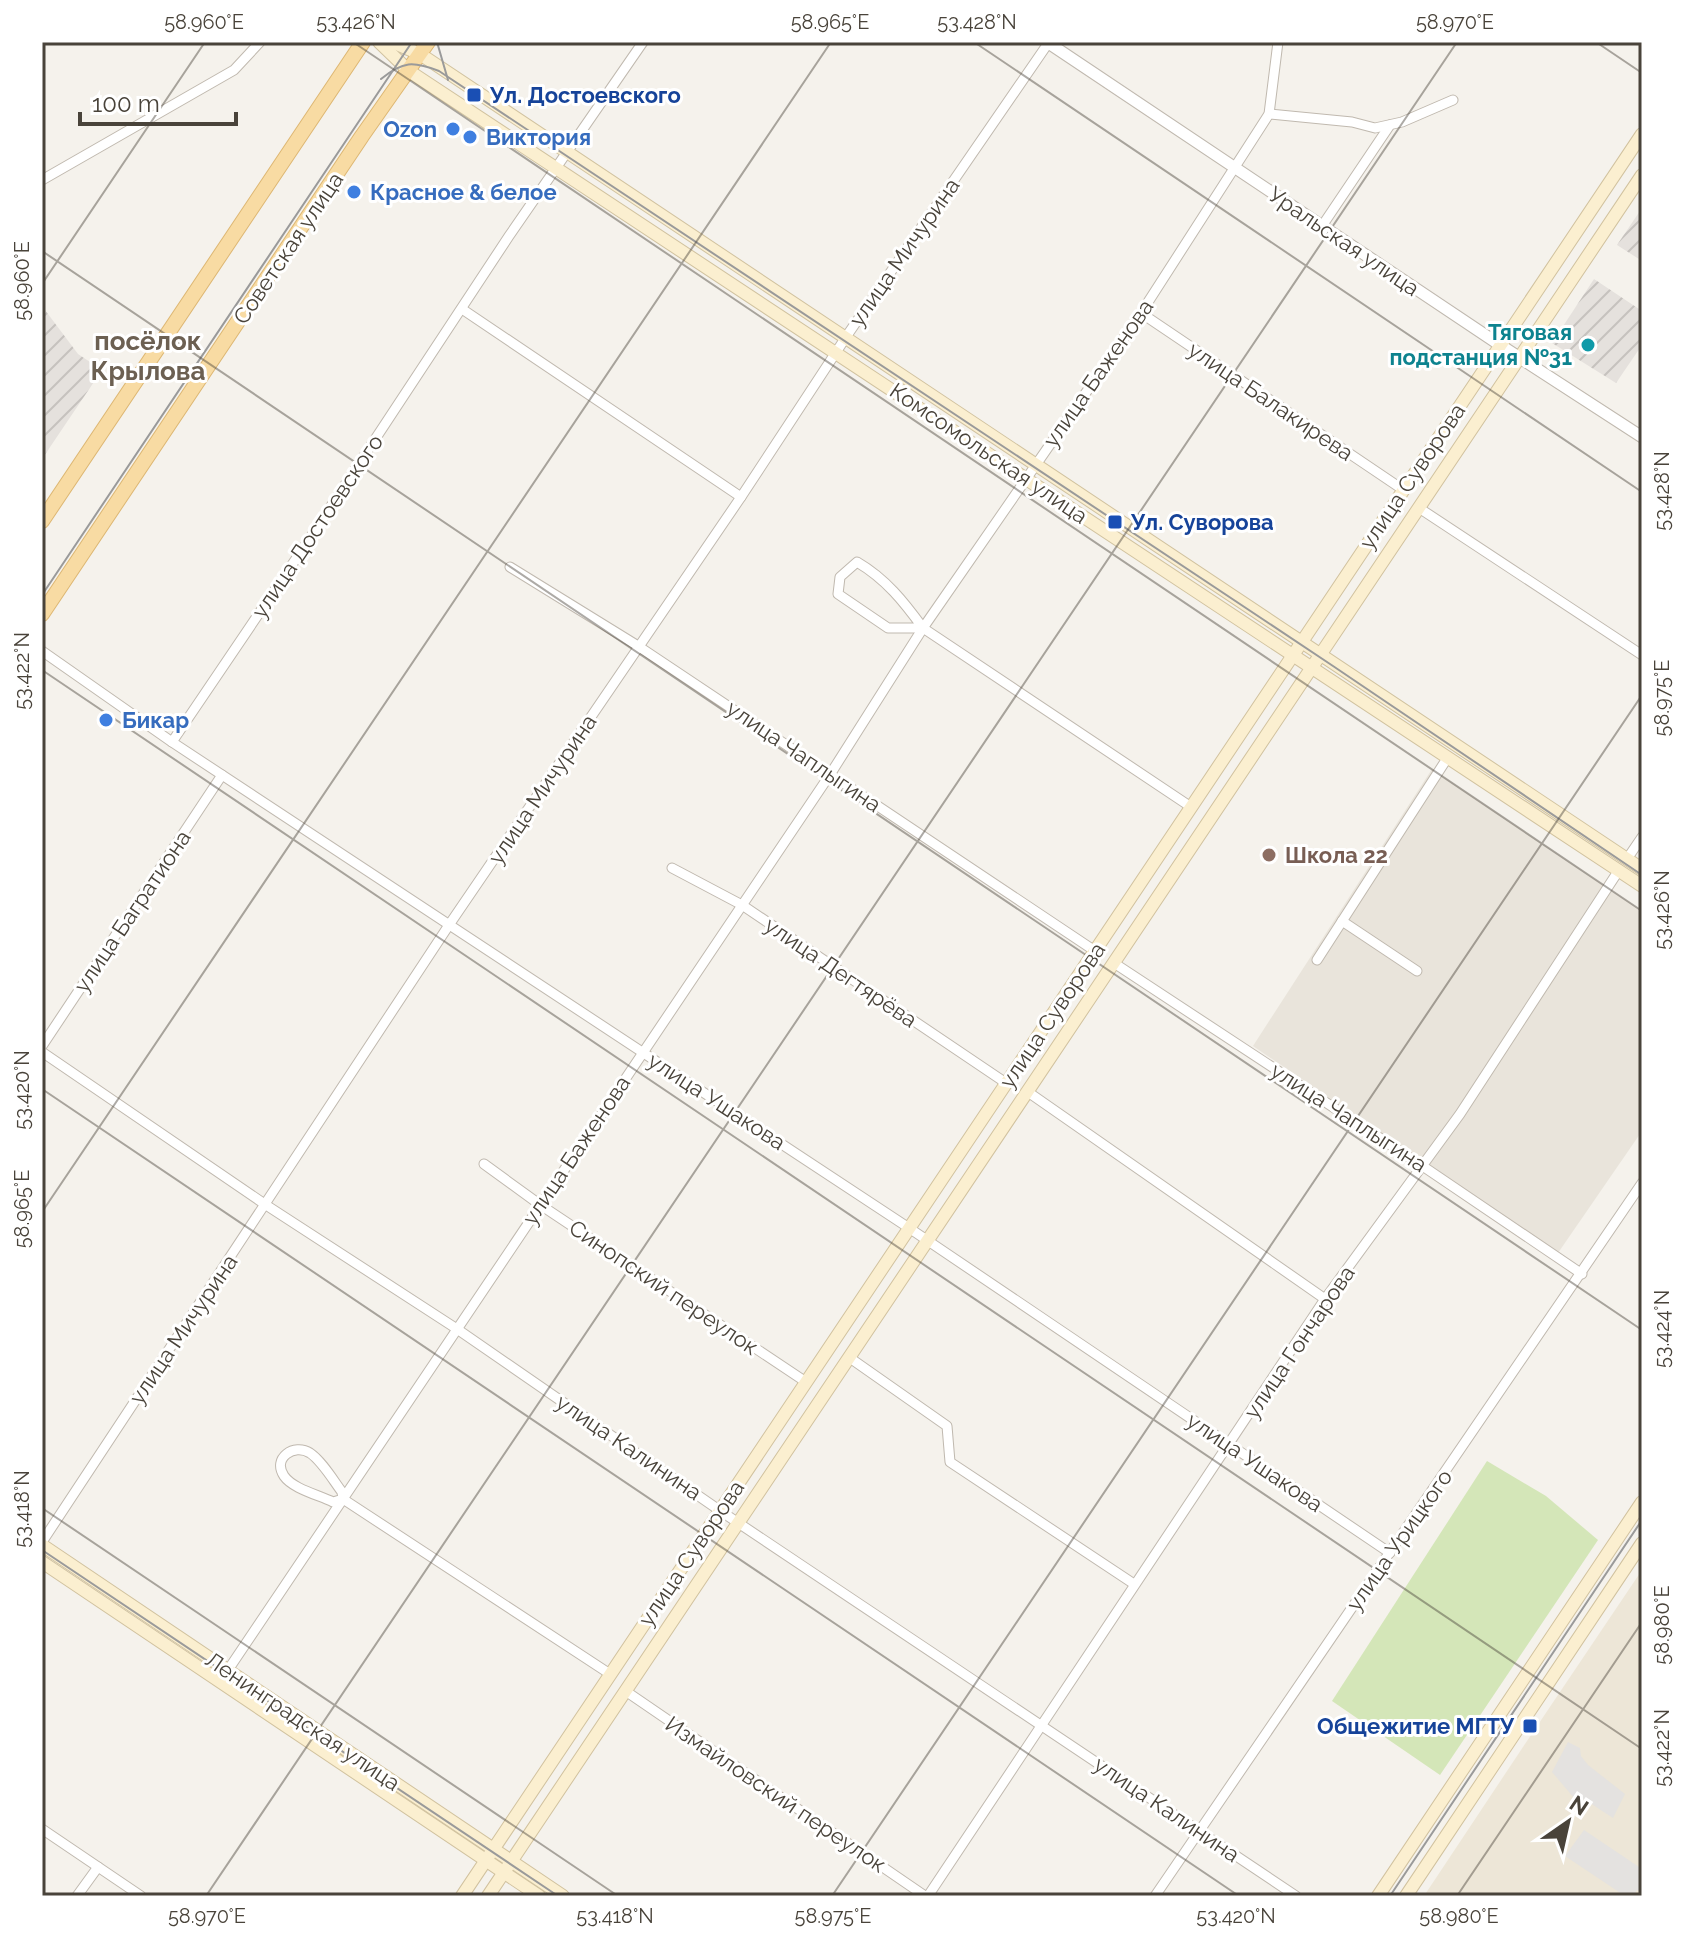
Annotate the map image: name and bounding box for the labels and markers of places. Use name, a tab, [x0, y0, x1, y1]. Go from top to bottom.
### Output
place label: Ул. Достоевского	[489, 82, 681, 108]
marker: Ул. Достоевского	[465, 86, 483, 104]
place label: Ozon	[383, 116, 437, 142]
marker: Ozon	[444, 120, 462, 138]
place label: Виктория	[486, 124, 591, 150]
marker: Виктория	[461, 128, 479, 146]
place label: Красное & белое	[370, 179, 557, 205]
marker: Красное & белое	[345, 183, 363, 201]
place label: Тяговая подстанция №31	[1389, 319, 1572, 370]
marker: Тяговая подстанция №31	[1579, 336, 1597, 354]
place label: Ул. Суворова	[1130, 509, 1274, 535]
marker: Ул. Суворова	[1106, 513, 1124, 531]
place label: Бикар	[122, 707, 189, 733]
marker: Бикар	[97, 711, 115, 729]
place label: Школа 22	[1285, 842, 1388, 868]
marker: Школа 22	[1260, 846, 1278, 864]
place label: Общежитие МГТУ	[1317, 1713, 1515, 1739]
marker: Общежитие МГТУ	[1521, 1717, 1539, 1735]

